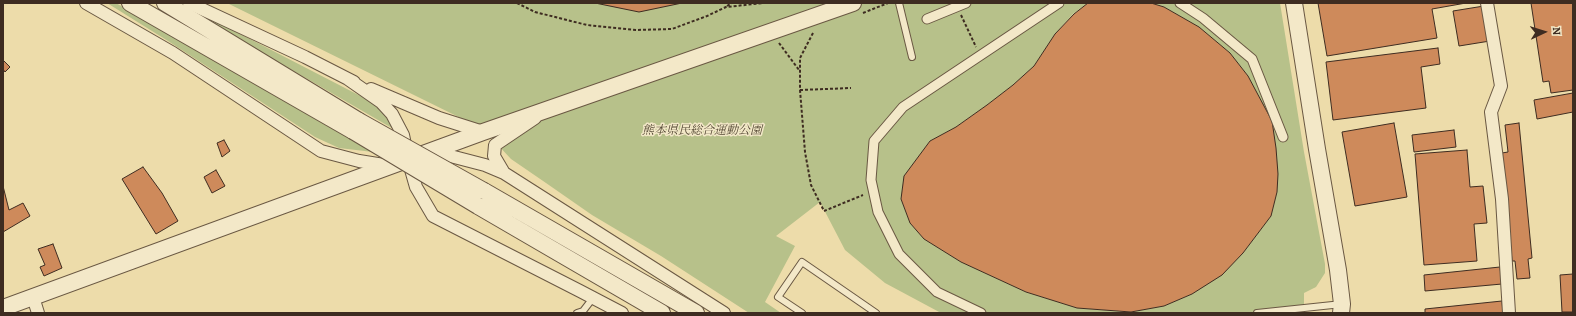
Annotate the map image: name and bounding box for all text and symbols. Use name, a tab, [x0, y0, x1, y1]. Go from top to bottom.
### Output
north arrow	[1524, 12, 1564, 52]
text: N	[1549, 27, 1564, 36]
park label: 熊本県民総合運動公園	[642, 124, 762, 138]

